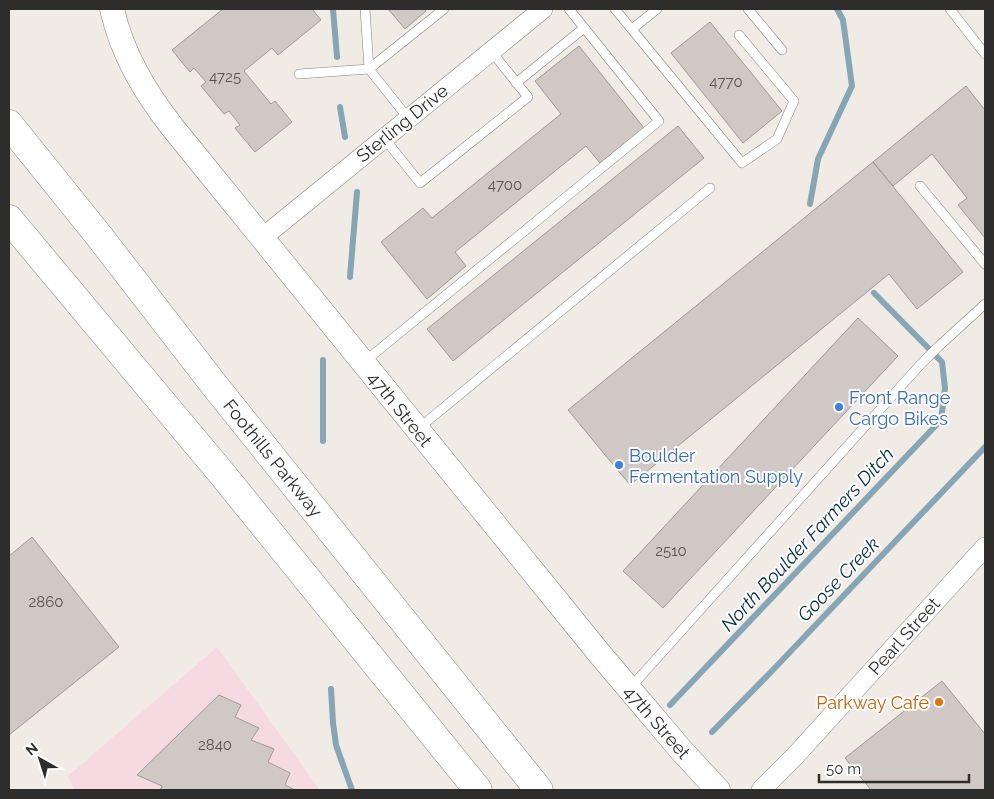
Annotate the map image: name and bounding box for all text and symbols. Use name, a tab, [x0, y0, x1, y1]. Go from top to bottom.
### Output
house number: 4725	[209, 68, 241, 86]
house number: 4770	[709, 73, 743, 91]
street label: Sterling Drive	[352, 79, 452, 166]
house number: 4700	[488, 176, 522, 194]
street label: 47th Street	[363, 367, 437, 451]
place label: Front Range Cargo Bikes	[849, 387, 951, 429]
street label: Foothills Parkway	[219, 395, 327, 521]
marker: Front Range Cargo Bikes	[833, 401, 845, 413]
water label: North Boulder Farmers Ditch	[716, 443, 898, 635]
place label: Boulder Fermentation Supply	[629, 445, 803, 487]
marker: Boulder Fermentation Supply	[613, 459, 625, 471]
water label: Goose Creek	[793, 533, 883, 625]
house number: 2510	[655, 542, 687, 560]
house number: 2860	[29, 593, 63, 611]
street label: Pearl Street	[864, 593, 944, 679]
street label: 47th Street	[619, 681, 695, 763]
place label: Parkway Cafe	[816, 692, 929, 713]
marker: Parkway Cafe	[933, 696, 945, 708]
north arrow	[15, 734, 65, 784]
house number: 2840	[198, 736, 232, 754]
text: N	[23, 739, 41, 758]
scale bar	[819, 752, 969, 784]
text: 50 m	[826, 760, 861, 778]

